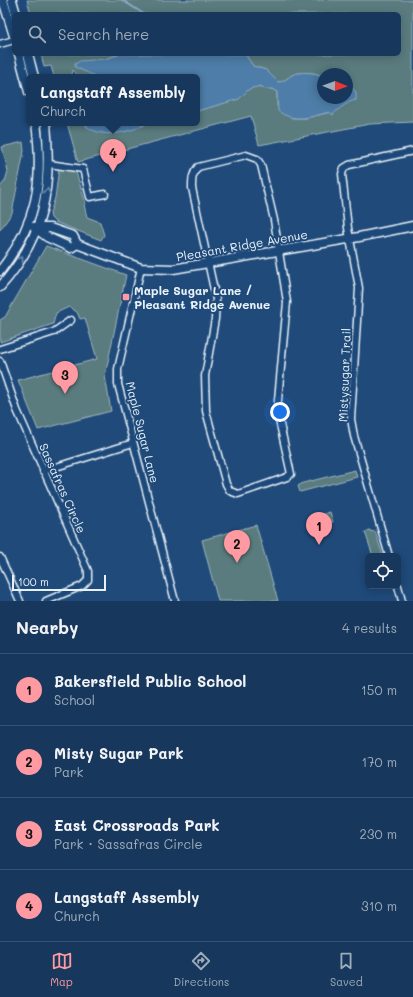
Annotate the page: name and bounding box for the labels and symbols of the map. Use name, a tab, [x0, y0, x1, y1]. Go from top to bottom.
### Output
north arrow	[317, 68, 353, 104]
pin: 4	[100, 139, 126, 172]
one-way arrow	[42, 188, 51, 194]
street label: Pleasant Ridge Avenue	[175, 226, 309, 264]
one-way arrow	[16, 257, 23, 264]
place label: Maple Sugar Lane / Pleasant Ridge Avenue	[134, 282, 270, 312]
marker: Maple Sugar Lane / Pleasant Ridge Avenue	[121, 292, 131, 302]
street label: Mistysugar Trail	[334, 328, 354, 422]
pin: 3	[52, 361, 78, 394]
street label: Maple Sugar Lane	[123, 380, 163, 484]
your location	[270, 402, 290, 422]
street label: Sassafras Circle	[36, 440, 90, 536]
pin: 1	[306, 512, 332, 545]
pin: 2	[224, 530, 250, 563]
scale bar	[12, 573, 106, 592]

